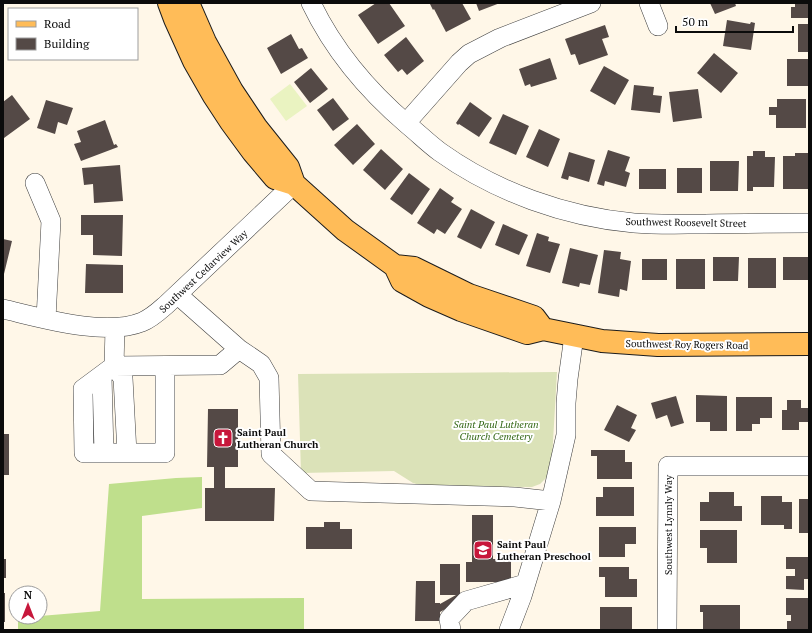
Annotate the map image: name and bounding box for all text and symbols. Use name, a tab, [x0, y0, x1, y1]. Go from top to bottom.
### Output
legend	[8, 8, 138, 60]
scale bar	[676, 8, 793, 34]
text: 50 m	[682, 14, 709, 29]
text: Road	[44, 16, 71, 31]
text: Building	[44, 36, 90, 51]
street label: Southwest Roosevelt Street	[625, 215, 747, 230]
street label: Southwest Cedarview Way	[156, 226, 251, 316]
street label: Southwest Roy Rogers Road	[625, 337, 749, 352]
park label: Saint Paul Lutheran Church Cemetery	[453, 418, 539, 443]
place label: Saint Paul Lutheran Church	[237, 426, 319, 451]
church icon: Saint Paul Lutheran Church	[212, 427, 234, 449]
street label: Southwest Lynnly Way	[662, 474, 675, 575]
place label: Saint Paul Lutheran Preschool	[497, 538, 591, 563]
school or university icon: Saint Paul Lutheran Preschool	[472, 539, 494, 561]
north arrow	[8, 585, 48, 625]
text: N	[24, 588, 33, 602]

